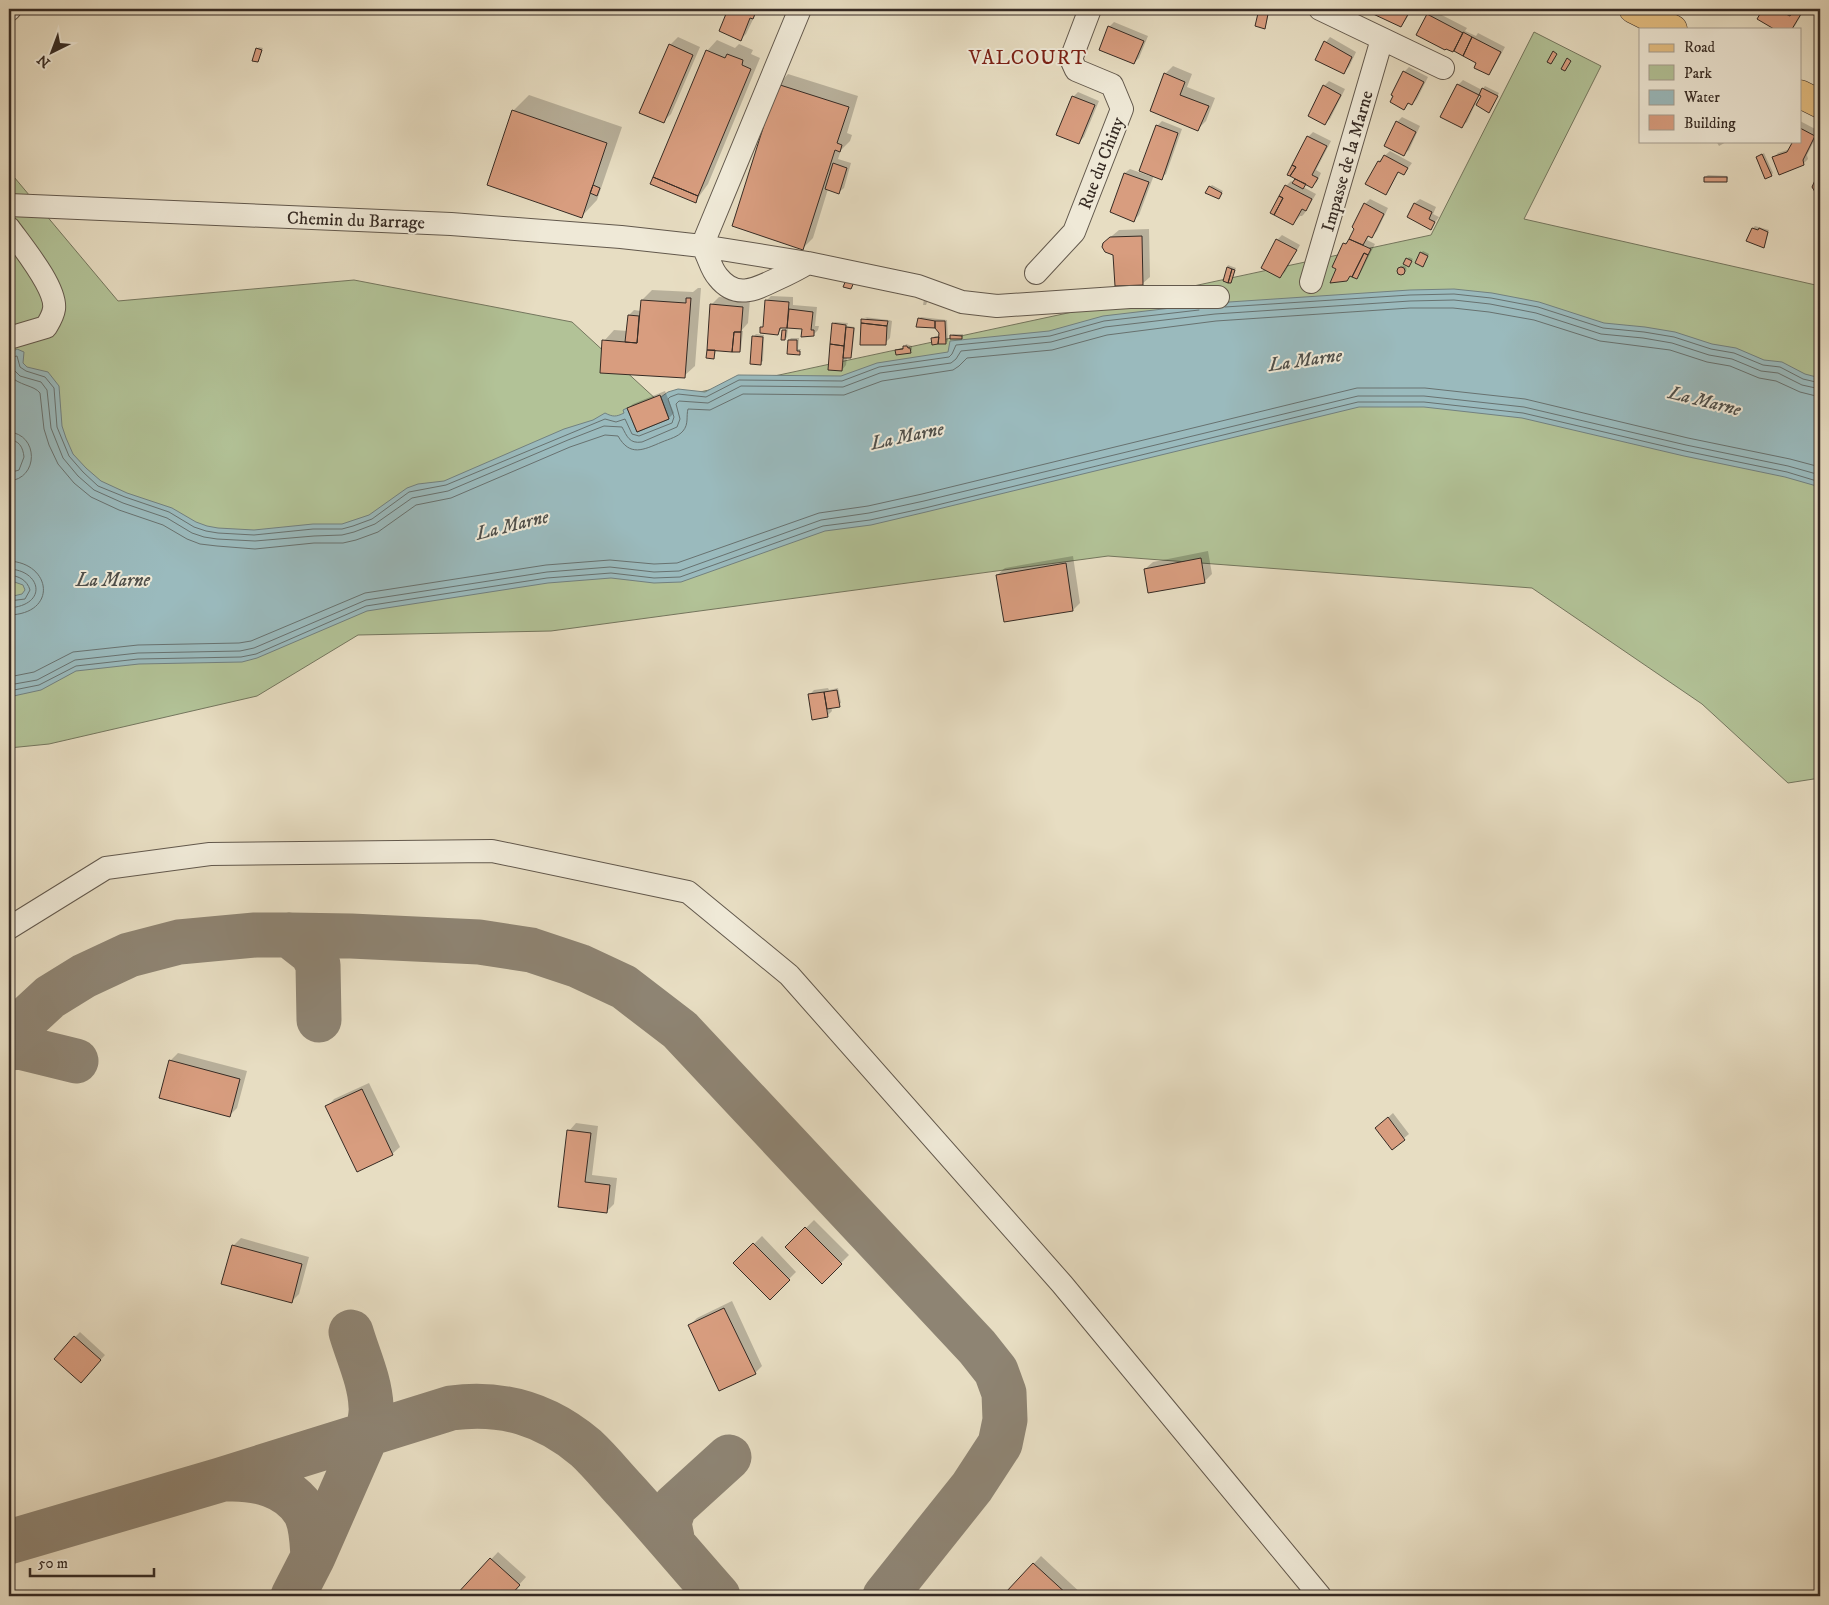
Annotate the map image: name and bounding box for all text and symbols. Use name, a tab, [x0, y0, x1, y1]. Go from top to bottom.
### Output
north arrow	[28, 28, 78, 78]
legend	[1639, 28, 1802, 142]
text: Road	[1684, 38, 1716, 57]
district label: VALCOURT	[968, 46, 1087, 71]
text: N	[33, 50, 54, 71]
text: Park	[1684, 64, 1713, 83]
street label: Impasse de la Marne	[1317, 88, 1379, 234]
text: Water	[1683, 88, 1720, 107]
street label: Rue du Chiny	[1074, 114, 1130, 213]
text: Building	[1684, 114, 1736, 133]
street label: Chemin du Barrage	[287, 208, 425, 234]
water label: La Marne	[1266, 344, 1344, 377]
water label: La Marne	[1665, 381, 1744, 422]
water label: La Marne	[868, 417, 946, 456]
water label: La Marne	[473, 505, 551, 546]
water label: La Marne	[75, 569, 150, 592]
scale bar	[30, 1545, 154, 1577]
text: 50 m	[38, 1554, 68, 1573]

